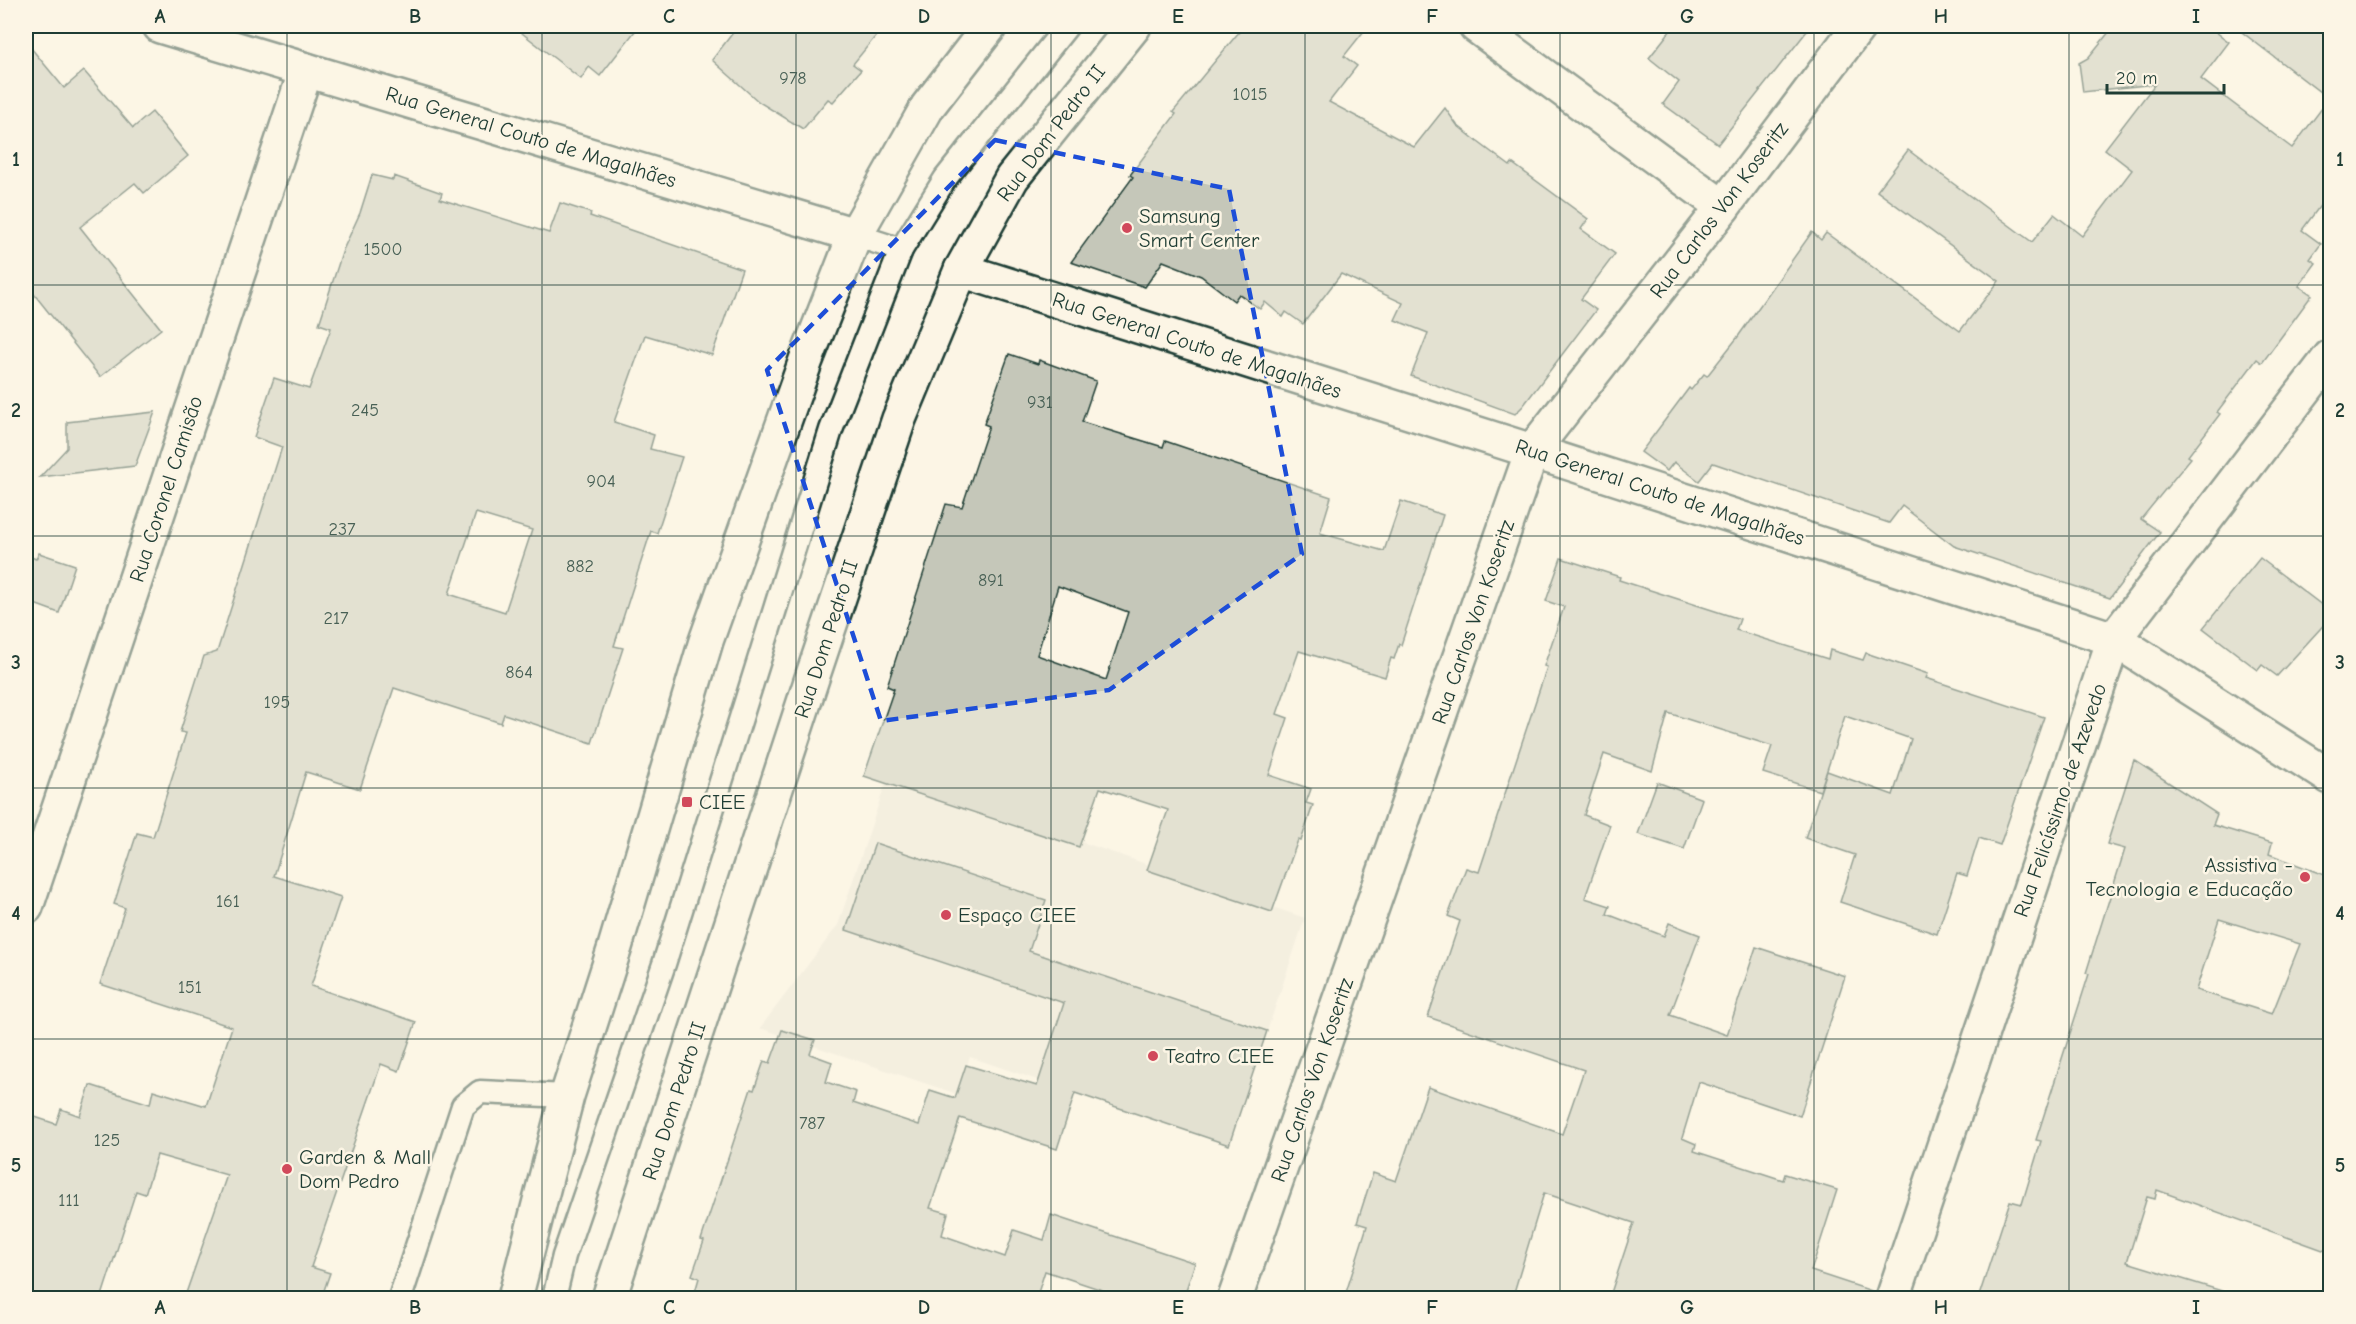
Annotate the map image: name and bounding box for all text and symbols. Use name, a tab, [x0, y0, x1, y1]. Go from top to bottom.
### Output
text: A	[154, 5, 166, 28]
text: B	[409, 5, 421, 28]
text: C	[663, 5, 675, 28]
text: D	[918, 5, 930, 28]
text: E	[1172, 5, 1184, 28]
text: F	[1426, 5, 1438, 28]
text: G	[1680, 5, 1694, 28]
text: H	[1934, 5, 1948, 28]
text: I	[2192, 5, 2200, 28]
scale bar	[2107, 57, 2224, 95]
street label: Rua Dom Pedro II	[992, 60, 1110, 206]
house number: 978	[779, 68, 807, 89]
text: 20 m	[2116, 68, 2157, 89]
street label: Rua General Couto de Magalhães	[383, 81, 679, 193]
house number: 1015	[1233, 84, 1267, 105]
street label: Rua Carlos Von Koseritz	[1645, 117, 1793, 303]
text: 1	[12, 148, 20, 171]
text: 1	[2336, 148, 2344, 171]
place label: Samsung Smart Center	[1139, 204, 1260, 252]
marker: Samsung Smart Center	[1120, 221, 1134, 235]
house number: 1500	[364, 239, 402, 260]
street label: Rua General Couto de Magalhães	[1049, 287, 1345, 403]
house number: 931	[1027, 392, 1053, 413]
street label: Rua Coronel Camisão	[125, 393, 207, 585]
text: 2	[11, 399, 21, 422]
text: 2	[2335, 399, 2345, 422]
house number: 245	[351, 400, 379, 421]
street label: Rua General Couto de Magalhães	[1512, 434, 1808, 550]
house number: 904	[586, 471, 616, 492]
street label: Rua Carlos Von Koseritz	[1427, 517, 1519, 727]
house number: 237	[328, 519, 356, 540]
house number: 882	[566, 556, 594, 577]
street label: Rua Dom Pedro II	[789, 557, 863, 721]
house number: 891	[978, 570, 1004, 591]
house number: 217	[323, 608, 349, 629]
text: 3	[11, 651, 21, 674]
text: 3	[2335, 651, 2345, 674]
house number: 864	[505, 662, 533, 683]
street label: Rua Felicíssimo de Azevedo	[2009, 680, 2111, 920]
house number: 195	[264, 692, 290, 713]
place label: CIEE	[699, 790, 745, 814]
marker: CIEE	[680, 795, 694, 809]
place label: Assistiva - Tecnologia e Educação	[2086, 853, 2293, 901]
marker: Assistiva - Tecnologia e Educação	[2298, 870, 2312, 884]
house number: 161	[216, 891, 240, 912]
text: 4	[11, 902, 21, 925]
text: 4	[2335, 902, 2345, 925]
place label: Espaço CIEE	[958, 903, 1076, 927]
marker: Espaço CIEE	[939, 908, 953, 922]
street label: Rua Carlos Von Koseritz	[1266, 975, 1358, 1185]
house number: 151	[178, 977, 202, 998]
street label: Rua Dom Pedro II	[637, 1019, 711, 1183]
place label: Teatro CIEE	[1165, 1044, 1274, 1068]
marker: Teatro CIEE	[1146, 1049, 1160, 1063]
house number: 787	[799, 1113, 826, 1134]
house number: 125	[94, 1130, 120, 1151]
place label: Garden & Mall Dom Pedro	[299, 1145, 431, 1193]
text: 5	[11, 1154, 21, 1177]
text: 5	[2335, 1154, 2345, 1177]
marker: Garden & Mall Dom Pedro	[280, 1162, 294, 1176]
house number: 111	[58, 1190, 80, 1211]
text: A	[154, 1296, 166, 1319]
text: B	[409, 1296, 421, 1319]
text: C	[663, 1296, 675, 1319]
text: D	[918, 1296, 930, 1319]
text: E	[1172, 1296, 1184, 1319]
text: F	[1426, 1296, 1438, 1319]
text: G	[1680, 1296, 1694, 1319]
text: H	[1934, 1296, 1948, 1319]
text: I	[2192, 1296, 2200, 1319]

